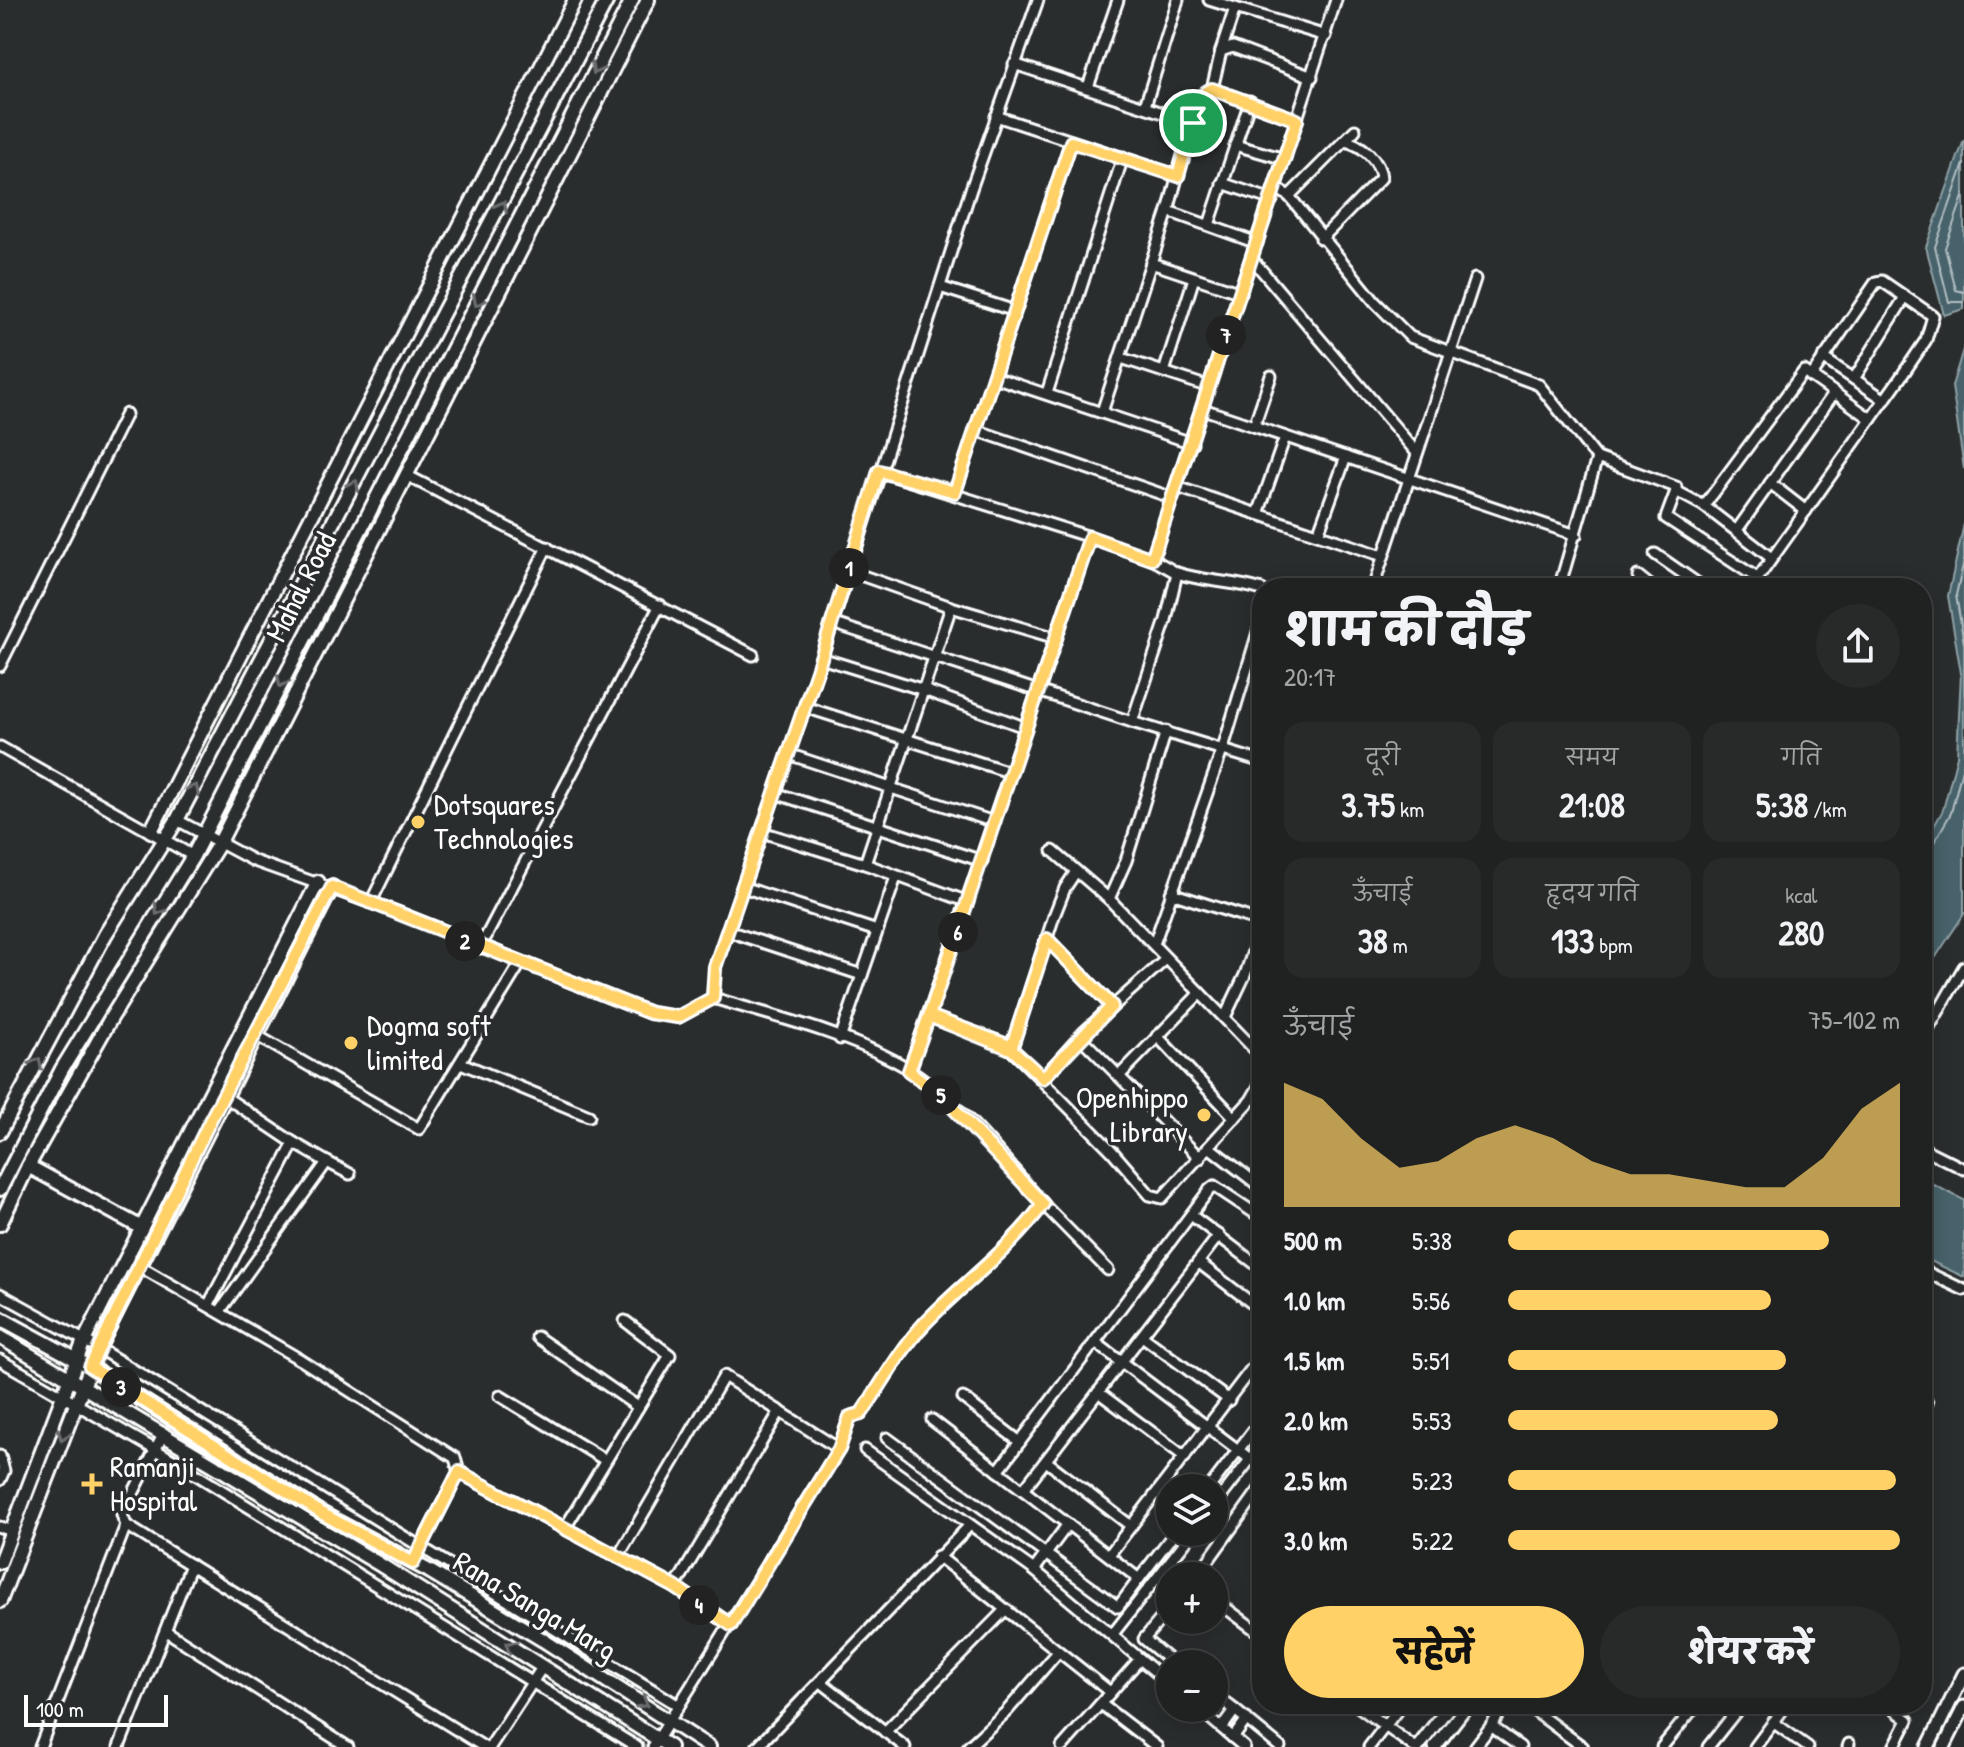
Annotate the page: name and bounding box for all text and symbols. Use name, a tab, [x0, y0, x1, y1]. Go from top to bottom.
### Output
one-way arrow	[591, 61, 606, 76]
pin	[1159, 89, 1227, 157]
icon: arrive	[1171, 101, 1215, 145]
one-way arrow	[493, 199, 508, 214]
one-way arrow	[472, 292, 487, 307]
pin: 7	[1206, 315, 1246, 355]
text: 7	[1221, 320, 1231, 350]
one-way arrow	[345, 479, 360, 493]
street label: Mahal Road	[255, 525, 345, 648]
pin: 1	[829, 548, 869, 588]
text: 1	[845, 553, 853, 583]
text: शाम की दौड़	[1284, 599, 1528, 659]
button: share	[1816, 604, 1900, 688]
text: 20:17	[1284, 659, 1336, 694]
one-way arrow	[277, 673, 292, 688]
text: दूरी	[1365, 742, 1400, 772]
text: समय	[1566, 742, 1618, 772]
text: गति	[1781, 742, 1821, 772]
text: 3.75	[1341, 782, 1395, 828]
text: 21:08	[1559, 782, 1625, 828]
text: 5:38	[1756, 782, 1808, 828]
one-way arrow	[184, 783, 199, 797]
place label: Dotsquares Technologies	[434, 784, 574, 858]
text: km	[1395, 794, 1424, 824]
text: /km	[1808, 794, 1847, 824]
marker: Dotsquares Technologies	[409, 813, 427, 831]
text: ऊँचाई	[1353, 878, 1412, 908]
text: हृदय गति	[1546, 878, 1638, 908]
text: kcal	[1785, 880, 1817, 910]
one-way arrow	[154, 902, 169, 916]
text: 280	[1778, 910, 1824, 956]
pin: 6	[938, 912, 978, 952]
text: 6	[954, 917, 962, 947]
text: 38	[1358, 918, 1388, 964]
text: 133	[1551, 918, 1594, 964]
pin: 2	[445, 921, 485, 961]
text: 2	[460, 926, 470, 956]
text: m	[1388, 930, 1408, 960]
text: bpm	[1594, 930, 1633, 960]
text: 75–102 m	[1808, 1002, 1900, 1037]
place label: Dogma soft limited	[367, 1005, 491, 1079]
text: ऊँचाई	[1284, 1008, 1354, 1043]
marker: Dogma soft limited	[342, 1034, 360, 1052]
one-way arrow	[27, 1057, 42, 1071]
pin: 5	[921, 1075, 961, 1115]
place label: Openhippo Library	[1076, 1077, 1188, 1151]
text: 5	[936, 1080, 946, 1110]
marker: Openhippo Library	[1195, 1106, 1213, 1124]
text: 500 m	[1284, 1223, 1342, 1258]
text: 5:38	[1412, 1223, 1452, 1258]
text: 1.0 km	[1284, 1283, 1345, 1318]
text: 5:56	[1412, 1283, 1450, 1318]
text: 1.5 km	[1284, 1343, 1344, 1378]
text: 5:51	[1412, 1343, 1449, 1378]
pin: 3	[101, 1367, 141, 1407]
text: 3	[116, 1372, 126, 1402]
text: 2.0 km	[1284, 1403, 1348, 1438]
text: 5:53	[1412, 1403, 1452, 1438]
one-way arrow	[56, 1427, 73, 1441]
place label: Ramanji Hospital	[110, 1446, 197, 1520]
text: 2.5 km	[1284, 1463, 1347, 1498]
text: 5:23	[1412, 1463, 1453, 1498]
marker: Ramanji Hospital	[81, 1473, 103, 1495]
map controls	[1156, 1474, 1228, 1722]
button: layers	[1156, 1474, 1228, 1546]
text: 3.0 km	[1284, 1523, 1347, 1558]
text: 5:22	[1412, 1523, 1453, 1558]
street label: Rana Sanga Marg	[447, 1541, 624, 1669]
button: +	[1156, 1562, 1228, 1634]
pin: 4	[679, 1585, 719, 1625]
text: 4	[695, 1590, 703, 1620]
button: सहेजें	[1284, 1606, 1584, 1698]
button: शेयर करें	[1600, 1606, 1900, 1698]
one-way arrow	[504, 1640, 519, 1655]
button: −	[1156, 1650, 1228, 1722]
scale bar	[24, 1691, 168, 1727]
one-way arrow	[634, 1693, 649, 1709]
text: 100 m	[36, 1694, 84, 1724]

